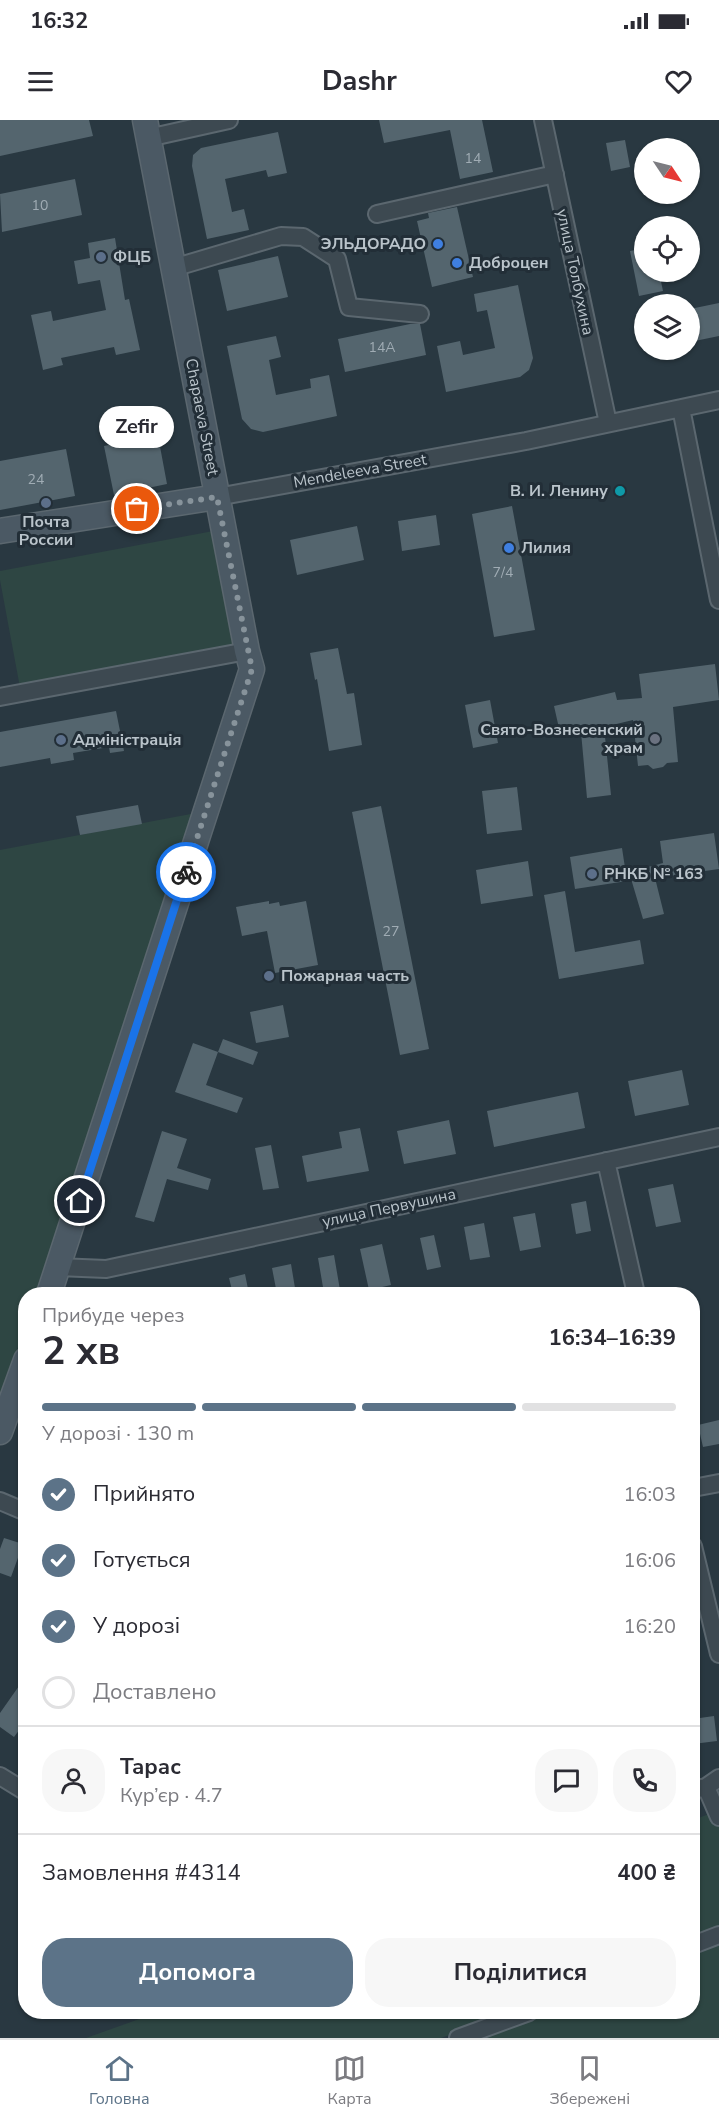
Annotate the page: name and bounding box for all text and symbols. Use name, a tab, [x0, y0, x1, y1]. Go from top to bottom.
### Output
text: 16:32	[30, 6, 88, 36]
text: Dashr	[322, 63, 397, 100]
icon: menu	[24, 65, 57, 98]
icon: heart	[662, 65, 695, 98]
north arrow	[634, 138, 700, 204]
map controls	[634, 138, 700, 360]
house number: 14	[465, 149, 481, 168]
house number: 10	[32, 196, 48, 215]
street label: улица Толбухина	[551, 207, 599, 337]
button: locate	[634, 216, 700, 282]
place label: ЭЛЬДОРАДО	[321, 233, 426, 255]
marker: ЭЛЬДОРАДО	[431, 237, 445, 251]
place label: ФЦБ	[113, 246, 151, 268]
marker: ФЦБ	[94, 250, 108, 264]
place label: Доброцен	[469, 252, 549, 274]
marker: Доброцен	[450, 256, 464, 270]
button: layers	[634, 294, 700, 360]
house number: 14А	[368, 338, 396, 357]
street label: Chapaeva Street	[180, 357, 224, 478]
callout: Zefir	[100, 407, 174, 449]
text: Zefir	[115, 413, 158, 440]
street label: Mendeleeva Street	[292, 448, 429, 494]
house number: 24	[28, 470, 44, 489]
place label: В. И. Ленину	[510, 480, 608, 502]
pin	[111, 483, 162, 534]
marker: В. И. Ленину	[613, 484, 627, 498]
icon: bag	[120, 492, 153, 525]
marker: Почта России	[39, 496, 53, 510]
place label: Почта России	[19, 511, 73, 551]
place label: Лилия	[521, 537, 571, 559]
marker: Лилия	[502, 541, 516, 555]
house number: 7/4	[493, 563, 513, 582]
place label: Свято-Вознесенский храм	[480, 719, 643, 759]
place label: Адміністрація	[73, 729, 181, 751]
marker: Свято-Вознесенский храм	[648, 732, 662, 746]
marker: Адміністрація	[54, 733, 68, 747]
courier	[156, 842, 216, 902]
icon: bike	[170, 856, 203, 889]
place label: РНКБ № 163	[604, 863, 703, 885]
marker: РНКБ № 163	[585, 867, 599, 881]
house number: 27	[383, 922, 399, 941]
place label: Пожарная часть	[281, 965, 409, 987]
marker: Пожарная часть	[262, 969, 276, 983]
pin	[54, 1175, 105, 1226]
street label: улица Первушина	[320, 1183, 458, 1233]
icon: home	[63, 1184, 96, 1217]
text: Прибуде через	[42, 1302, 184, 1329]
text: 16:34–16:39	[548, 1323, 676, 1353]
text: 2 хв	[42, 1325, 120, 1378]
text: У дорозі · 130 m	[42, 1420, 194, 1447]
icon: check	[42, 1478, 75, 1511]
text: Прийнято	[93, 1479, 195, 1509]
text: 16:03	[623, 1481, 676, 1508]
icon: check	[42, 1544, 75, 1577]
text: Готується	[93, 1545, 191, 1575]
text: 16:06	[623, 1547, 676, 1574]
icon: check	[42, 1610, 75, 1643]
text: У дорозі	[93, 1611, 180, 1641]
text: 16:20	[623, 1613, 676, 1640]
text: Доставлено	[93, 1677, 217, 1707]
button: person	[42, 1749, 105, 1812]
button: chat	[535, 1749, 598, 1812]
button: phone	[613, 1749, 676, 1812]
text: Тарас	[120, 1752, 181, 1782]
text: Кур’єр · 4.7	[120, 1782, 223, 1809]
text: Замовлення #4314	[42, 1858, 241, 1888]
text: 400 ₴	[617, 1858, 676, 1888]
button: Допомога	[42, 1938, 353, 2007]
button: Поділитися	[365, 1938, 676, 2007]
tab: Головна	[89, 2052, 150, 2110]
tab: Карта	[327, 2052, 372, 2110]
tab: Збережені	[549, 2052, 630, 2110]

